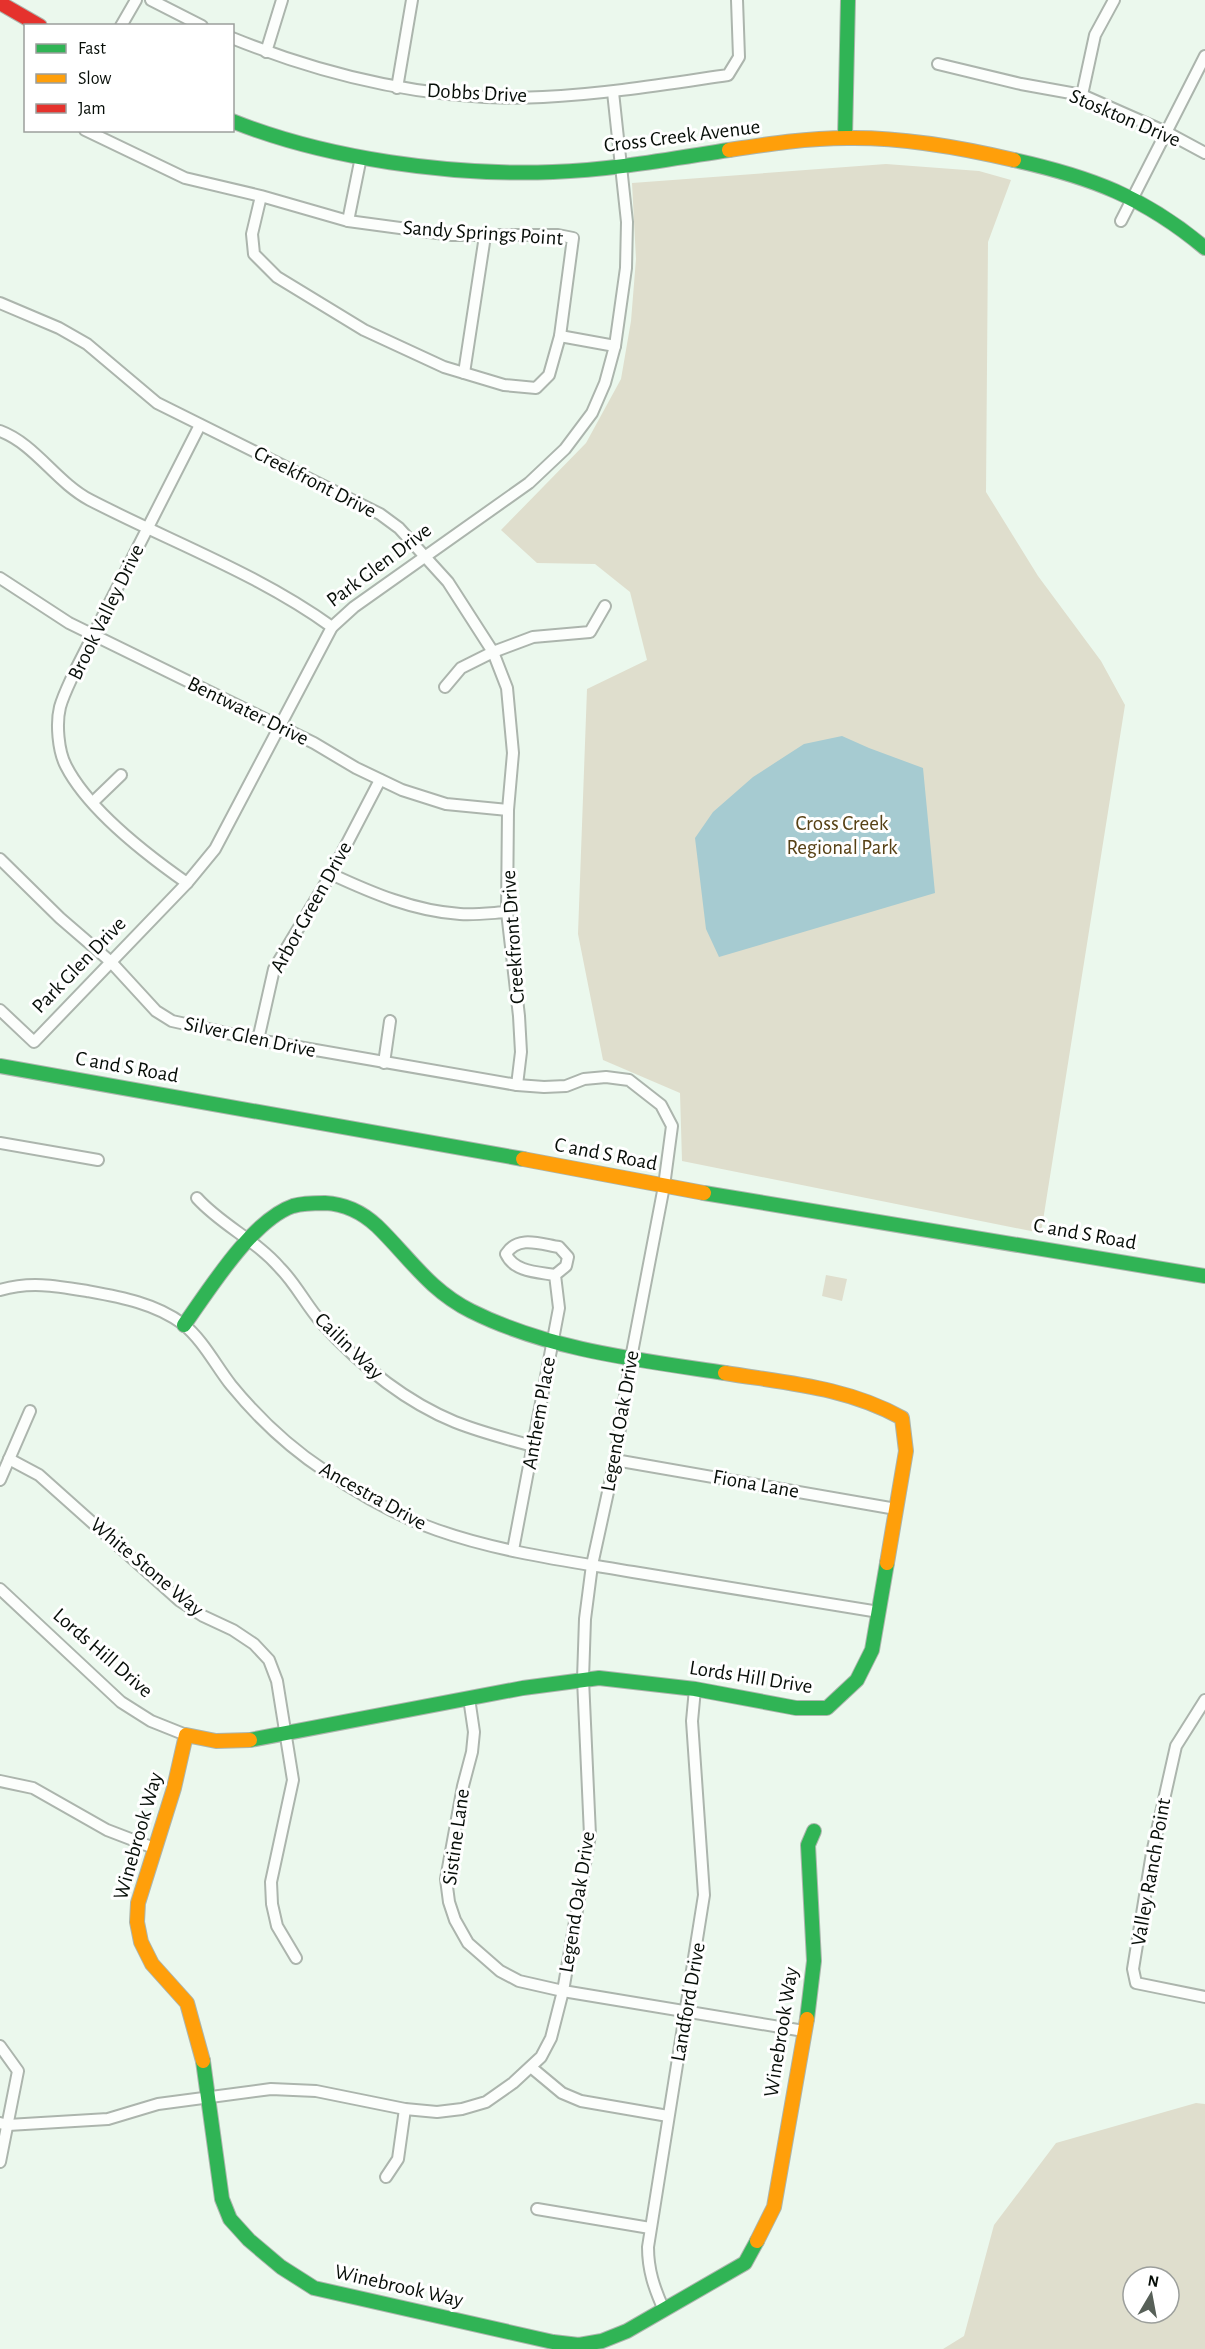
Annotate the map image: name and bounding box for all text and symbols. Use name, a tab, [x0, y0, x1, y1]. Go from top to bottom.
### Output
legend	[24, 24, 234, 132]
text: Fast	[78, 40, 106, 58]
text: Slow	[78, 70, 111, 88]
street label: Dobbs Drive	[426, 80, 528, 106]
street label: Stoskton Drive	[1066, 85, 1184, 151]
text: Jam	[78, 100, 106, 118]
street label: Cross Creek Avenue	[603, 116, 761, 156]
street label: Sandy Springs Point	[402, 217, 564, 249]
street label: Creekfront Drive	[250, 442, 380, 522]
street label: Park Glen Drive	[323, 519, 435, 611]
street label: Brook Valley Drive	[64, 541, 148, 683]
street label: Bentwater Drive	[184, 673, 312, 749]
park label: Cross Creek Regional Park	[786, 813, 898, 858]
street label: Arbor Green Drive	[266, 838, 356, 976]
street label: Creekfront Drive	[498, 869, 528, 1005]
street label: Park Glen Drive	[28, 913, 130, 1017]
street label: Silver Glen Drive	[182, 1013, 318, 1061]
street label: C and S Road	[74, 1048, 180, 1086]
street label: C and S Road	[553, 1134, 659, 1174]
street label: C and S Road	[1032, 1215, 1138, 1253]
street label: Cailin Way	[311, 1308, 387, 1384]
street label: Legend Oak Drive	[597, 1349, 643, 1493]
street label: Anthem Place	[519, 1355, 559, 1471]
street label: Ancestra Drive	[316, 1458, 430, 1534]
street label: Fiona Lane	[711, 1466, 801, 1502]
street label: White Stone Way	[86, 1514, 208, 1620]
street label: Lords Hill Drive	[49, 1604, 157, 1702]
street label: Lords Hill Drive	[688, 1657, 814, 1697]
street label: Winebrook Way	[110, 1770, 166, 1902]
street label: Sistine Lane	[439, 1787, 473, 1887]
street label: Valley Ranch Point	[1128, 1796, 1174, 1948]
street label: Legend Oak Drive	[555, 1830, 599, 1974]
street label: Landford Drive	[667, 1941, 709, 2063]
street label: Winebrook Way	[760, 1965, 802, 2099]
street label: Winebrook Way	[333, 2261, 465, 2311]
north arrow	[1121, 2265, 1181, 2325]
text: N	[1147, 2272, 1160, 2290]

